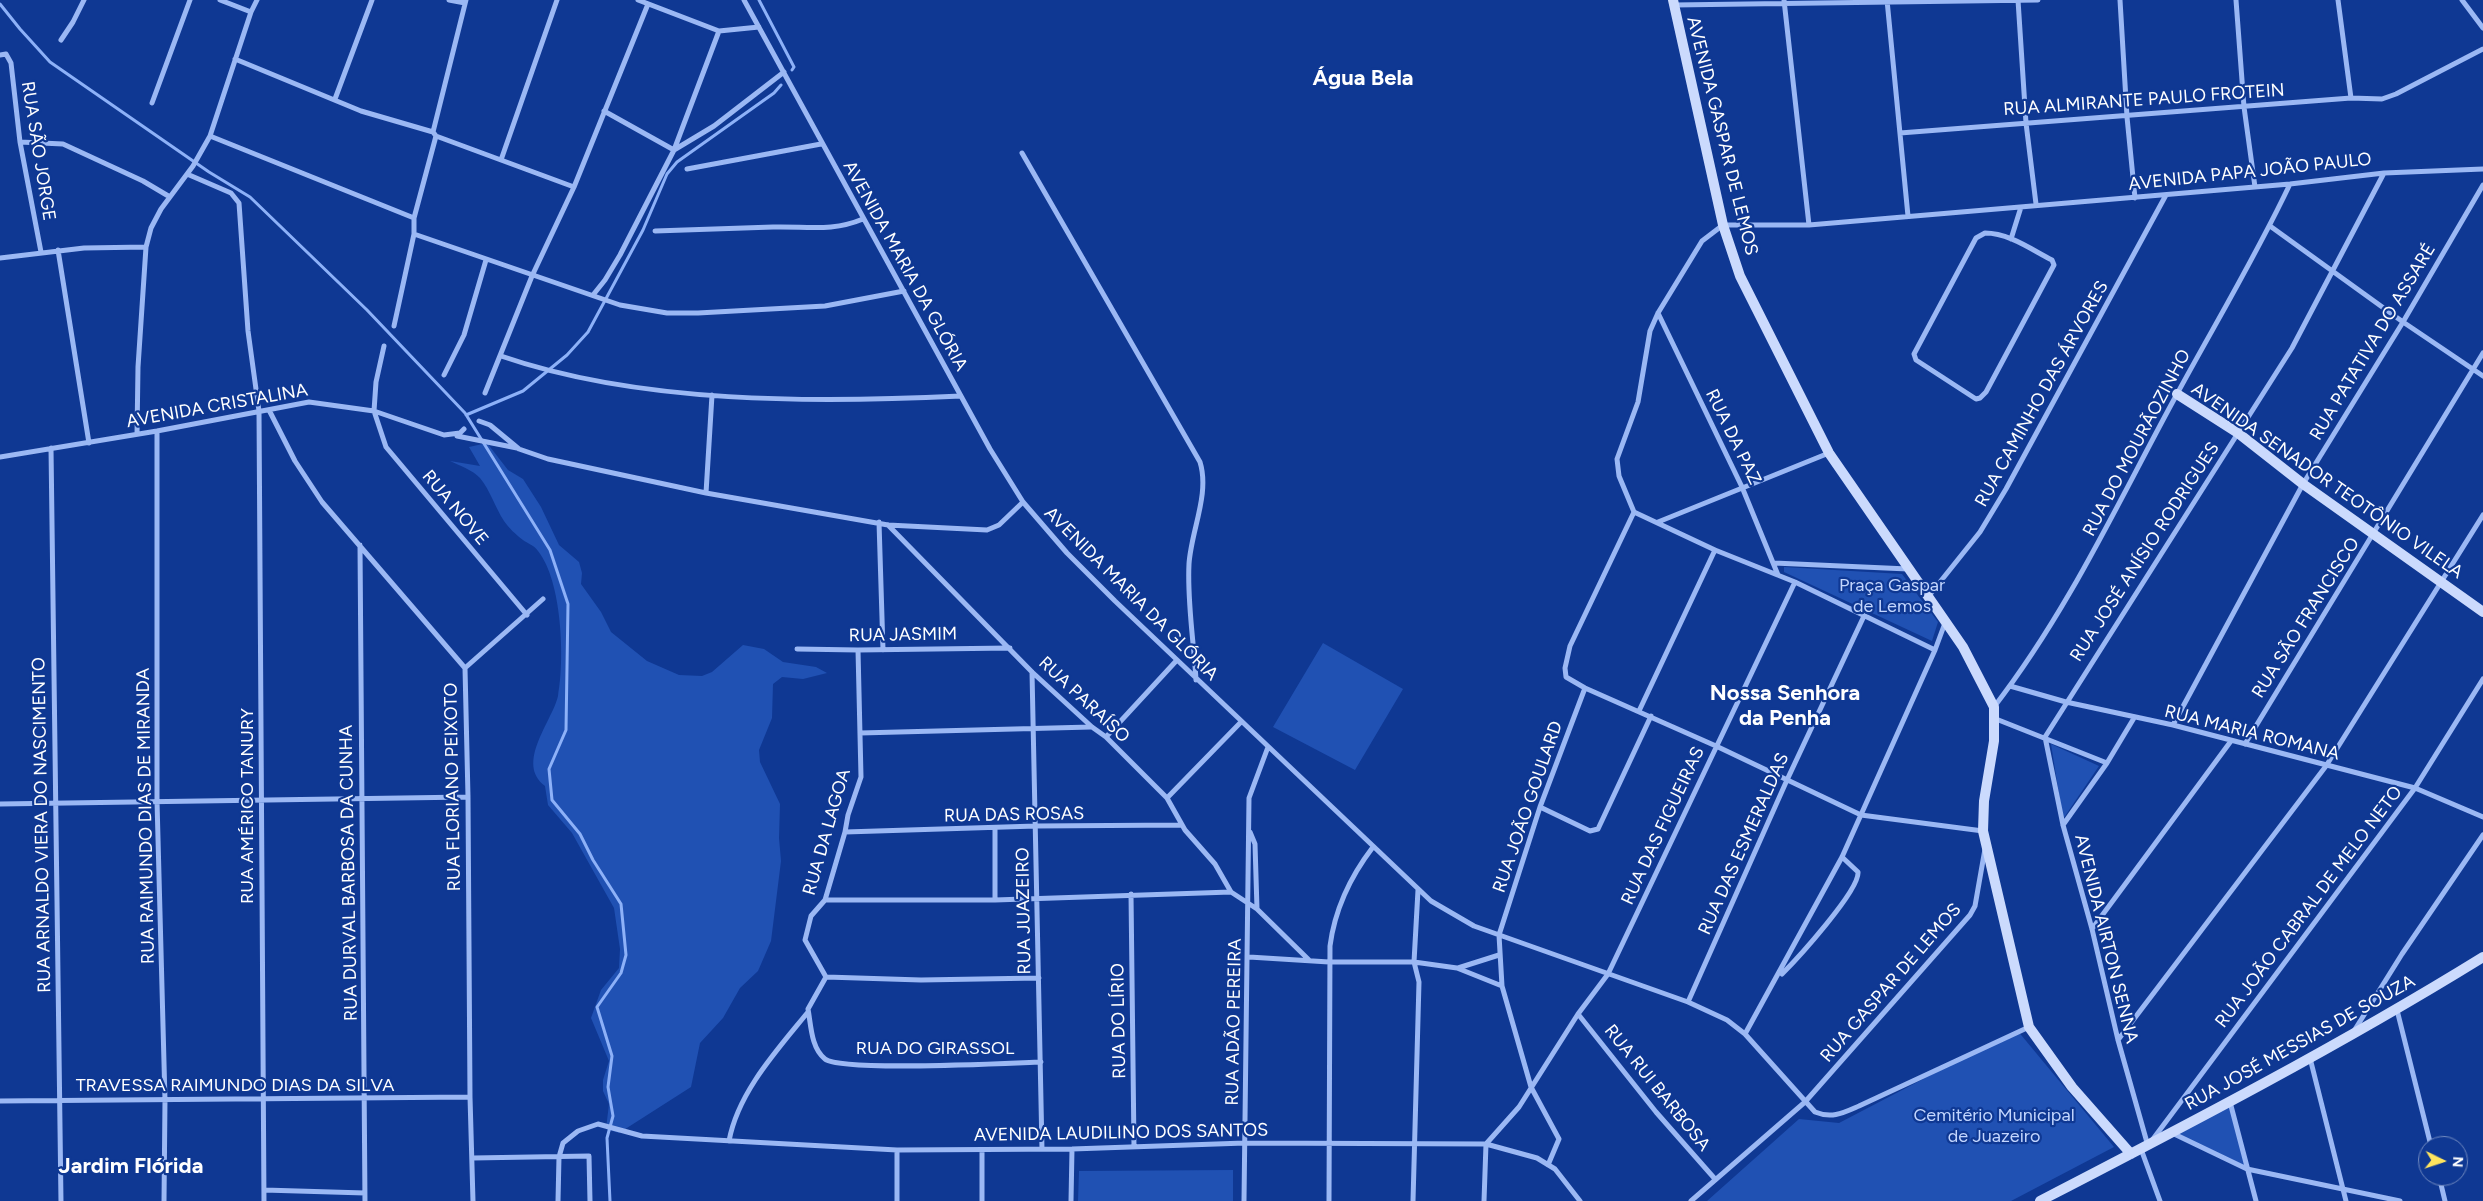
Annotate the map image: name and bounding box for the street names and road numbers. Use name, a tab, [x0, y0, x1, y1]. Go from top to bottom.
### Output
street label: AVENIDA GASPAR DE LEMOS	[1682, 14, 1762, 258]
street label: RUA ALMIRANTE PAULO FROTEIN	[2003, 79, 2285, 121]
street label: RUA SÃO JORGE	[16, 80, 60, 222]
street label: AVENIDA PAPA JOÃO PAULO	[2127, 148, 2373, 196]
street label: AVENIDA MARIA DA GLÓRIA	[838, 157, 972, 375]
street label: RUA PATATIVA DO ASSARÉ	[2306, 240, 2440, 444]
street label: RUA CAMINHO DAS ÁRVORES	[1971, 277, 2113, 511]
street label: RUA DO MOURÃOZINHO	[2078, 346, 2196, 540]
street label: AVENIDA SENADOR TEOTÔNIO VILELA	[2187, 378, 2467, 584]
street label: AVENIDA CRISTALINA	[125, 379, 309, 433]
street label: RUA DA PAZ	[1701, 386, 1765, 488]
street label: RUA JOSÉ ANÍSIO RODRIGUES	[2066, 438, 2224, 666]
street label: RUA NOVE	[417, 466, 493, 550]
street label: AVENIDA MARIA DA GLÓRIA	[1040, 503, 1222, 685]
street label: RUA SÃO FRANCISCO	[2248, 534, 2364, 702]
street label: RUA JASMIM	[849, 623, 957, 647]
street label: RUA PARAÍSO	[1034, 652, 1134, 748]
street label: RUA ARNALDO VIERA DO NASCIMENTO	[28, 657, 56, 993]
street label: RUA RAIMUNDO DIAS DE MIRANDA	[133, 668, 159, 964]
street label: RUA FLORIANO PEIXOTO	[440, 682, 466, 892]
street label: RUA MARIA ROMANA	[2162, 701, 2342, 765]
street label: RUA AMÉRICO TANURY	[237, 708, 259, 904]
street label: RUA JOÃO GOULARD	[1488, 718, 1568, 896]
street label: RUA DURVAL BARBOSA DA CUNHA	[336, 725, 362, 1021]
street label: RUA DAS FIGUEIRAS	[1617, 744, 1709, 908]
street label: RUA DAS ESMERALDAS	[1694, 750, 1794, 938]
street label: RUA DA LAGOA	[799, 766, 855, 898]
street label: RUA JOÃO CABRAL DE MELO NETO	[2211, 782, 2407, 1032]
street label: RUA DAS ROSAS	[944, 803, 1084, 827]
street label: AVENIDA AIRTON SENNA	[2070, 832, 2142, 1046]
street label: RUA JUAZEIRO	[1012, 847, 1036, 975]
street label: RUA GASPAR DE LEMOS	[1816, 899, 1966, 1067]
street label: RUA ADÃO PEREIRA	[1222, 938, 1246, 1106]
street label: RUA DO LÍRIO	[1107, 963, 1131, 1079]
street label: RUA JOSÉ MESSIAS DE SOUZA	[2181, 971, 2419, 1115]
street label: RUA RUI BARBOSA	[1599, 1020, 1715, 1156]
street label: RUA DO GIRASSOL	[856, 1038, 1014, 1060]
street label: TRAVESSA RAIMUNDO DIAS DA SILVA	[76, 1075, 394, 1097]
street label: AVENIDA LAUDILINO DOS SANTOS	[974, 1120, 1268, 1146]

